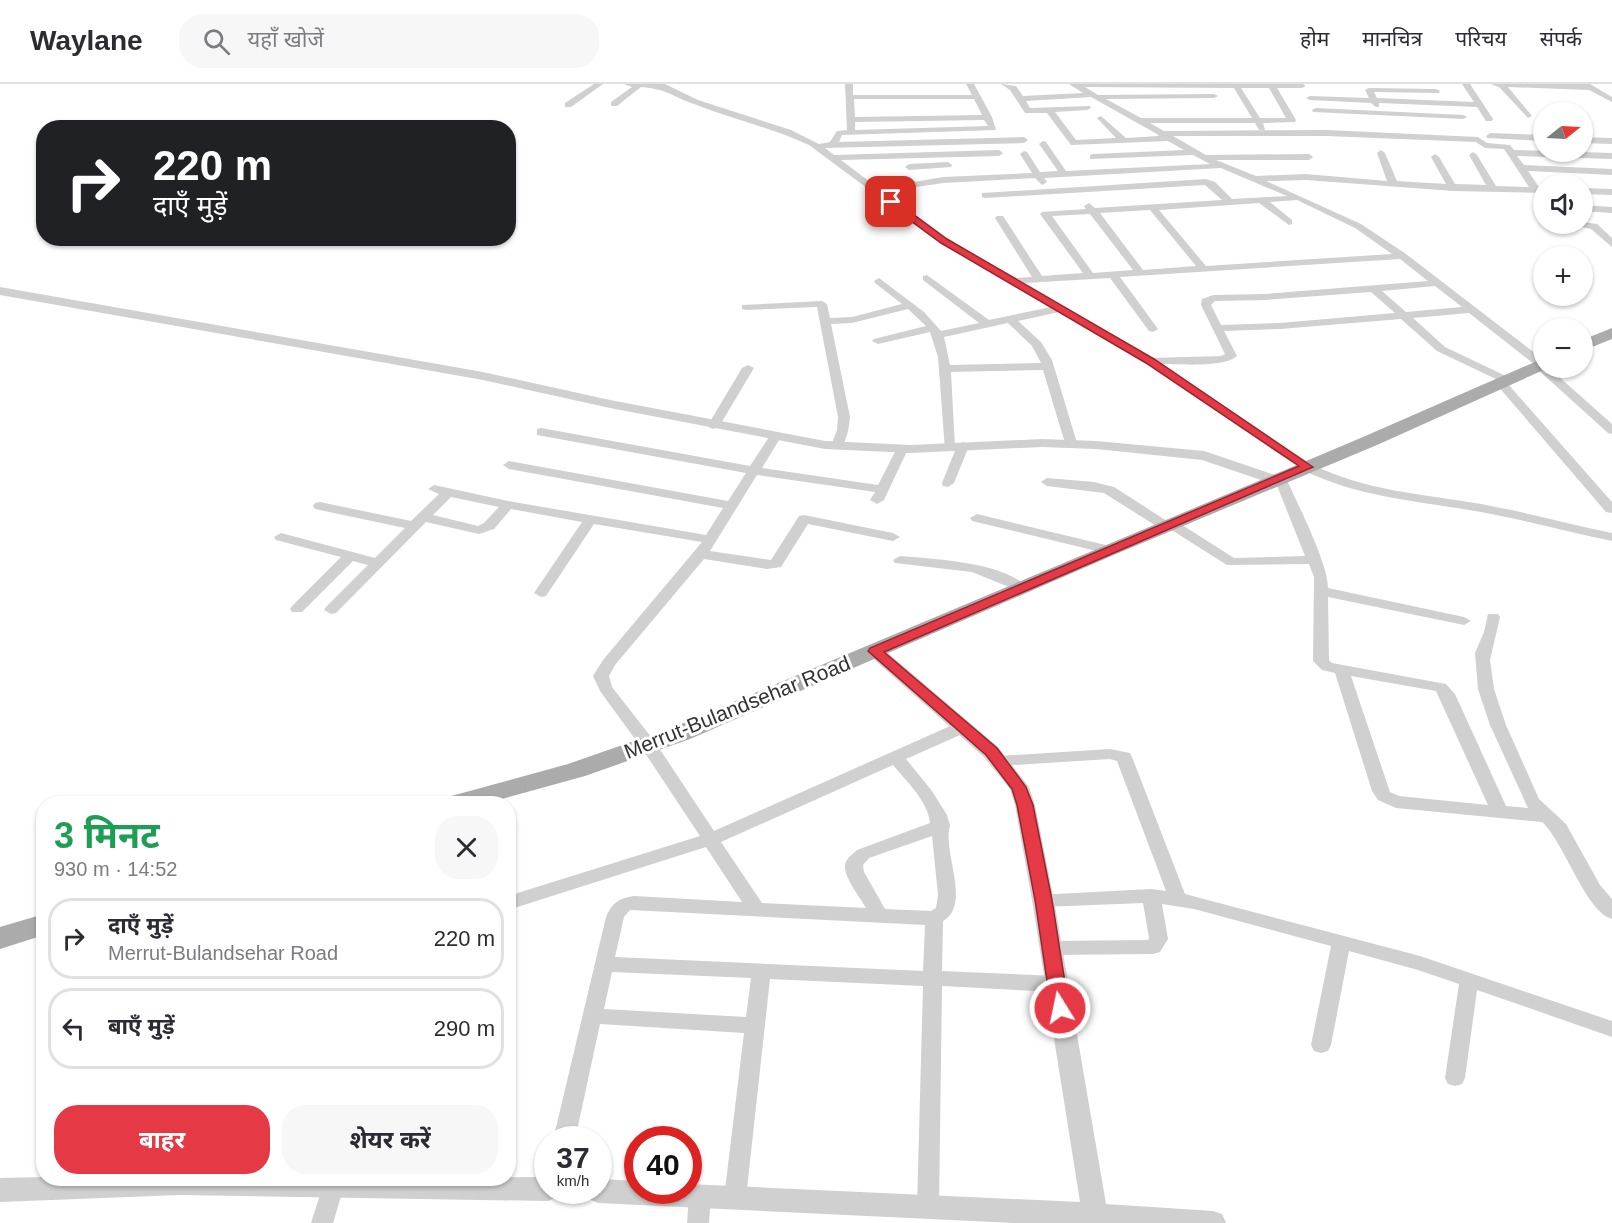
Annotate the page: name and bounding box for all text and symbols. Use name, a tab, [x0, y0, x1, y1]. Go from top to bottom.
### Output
search box	[179, 14, 599, 68]
text: Waylane	[30, 25, 143, 56]
icon: search	[200, 25, 233, 58]
text: यहाँ खोजें	[248, 27, 324, 52]
text: होम	[1300, 27, 1329, 50]
text: मानचित्र	[1362, 27, 1422, 50]
text: परिचय	[1455, 27, 1507, 50]
text: संपर्क	[1540, 27, 1582, 50]
north arrow	[1533, 102, 1593, 162]
map controls	[1533, 102, 1593, 378]
text: 220 m	[153, 142, 272, 189]
icon: right	[54, 144, 132, 222]
button: sound	[1533, 174, 1593, 234]
pin	[865, 176, 916, 227]
icon: arrive	[874, 185, 907, 218]
text: दाएँ मुड़ें	[153, 191, 227, 221]
button: +	[1533, 246, 1593, 306]
button: −	[1533, 318, 1593, 378]
street label: Merrut-Bulandsehar Road	[621, 651, 853, 763]
text: 3 मिनट	[54, 815, 160, 856]
button: close	[435, 816, 498, 879]
text: 930 m · 14:52	[54, 858, 177, 880]
text: दाएँ मुड़ें	[108, 913, 173, 938]
icon: right	[57, 922, 90, 955]
text: 220 m	[434, 926, 495, 951]
text: Merrut-Bulandsehar Road	[108, 942, 338, 964]
position arrow	[1028, 976, 1092, 1040]
icon: left	[57, 1012, 90, 1045]
text: बाएँ मुड़ें	[108, 1014, 174, 1039]
text: 290 m	[434, 1016, 495, 1041]
button: बाहर	[54, 1105, 270, 1174]
button: शेयर करें	[282, 1105, 498, 1174]
speed limit sign: 40	[624, 1126, 702, 1204]
text: 37	[556, 1141, 590, 1174]
text: km/h	[557, 1172, 589, 1189]

